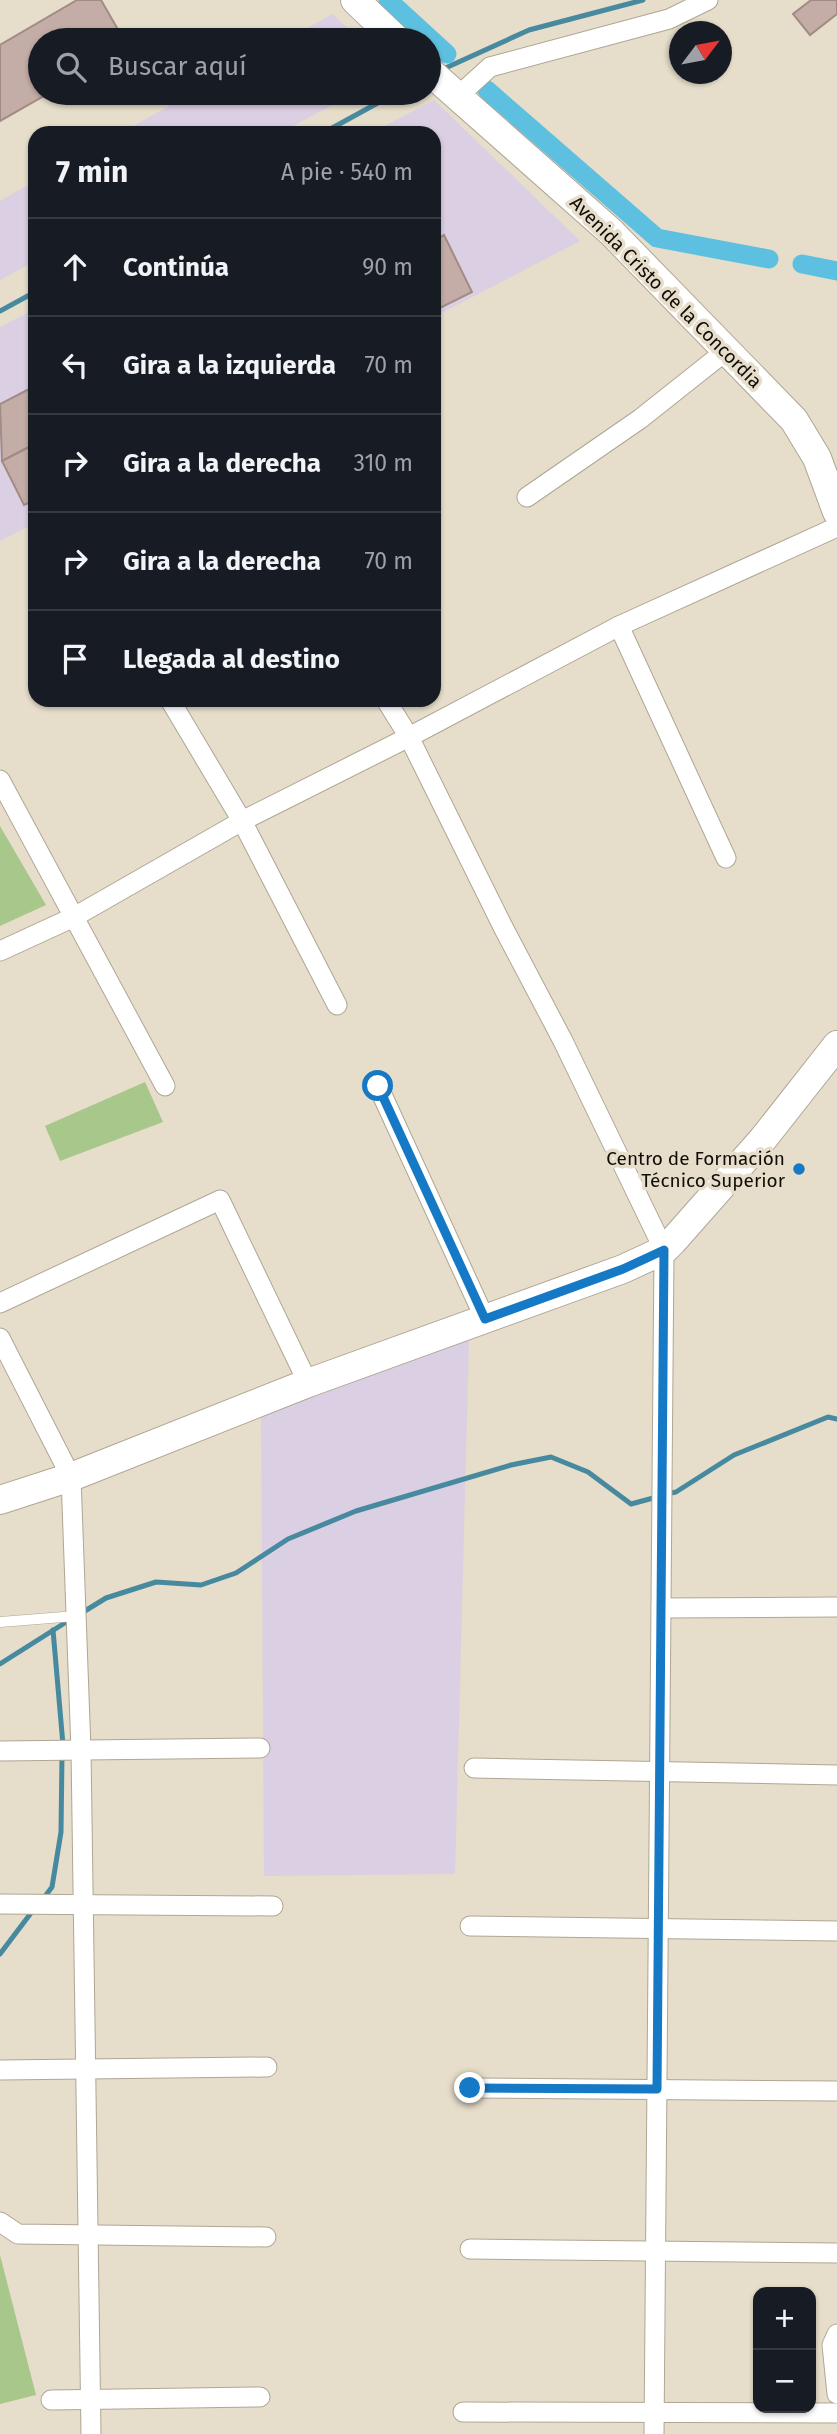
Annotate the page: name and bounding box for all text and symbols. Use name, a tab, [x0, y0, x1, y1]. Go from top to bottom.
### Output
north arrow	[669, 21, 732, 84]
search box	[28, 28, 441, 105]
icon: search	[52, 48, 90, 86]
text: Buscar aquí	[108, 51, 246, 82]
text: 7 min	[56, 154, 128, 190]
text: A pie · 540 m	[281, 158, 413, 186]
street label: Avenida Cristo de la Concordia	[565, 191, 767, 393]
icon: ahead	[56, 248, 94, 286]
text: Continúa	[123, 252, 229, 283]
text: 90 m	[362, 253, 413, 281]
icon: left	[56, 346, 94, 384]
text: Gira a la izquierda	[123, 350, 336, 381]
text: 70 m	[364, 351, 413, 379]
icon: right	[56, 444, 94, 482]
text: Gira a la derecha	[123, 448, 321, 479]
text: 310 m	[353, 449, 413, 477]
icon: right	[56, 542, 94, 580]
text: Gira a la derecha	[123, 546, 321, 577]
text: 70 m	[364, 547, 413, 575]
icon: arrive	[56, 640, 94, 678]
text: Llegada al destino	[123, 644, 340, 675]
route start	[362, 1070, 393, 1101]
place label: Centro de Formación Técnico Superior	[606, 1147, 786, 1192]
marker: Centro de Formación Técnico Superior	[791, 1161, 807, 1177]
route end	[454, 2072, 485, 2103]
map controls	[753, 2287, 816, 2413]
button: +	[753, 2287, 816, 2350]
button: −	[753, 2350, 816, 2413]

